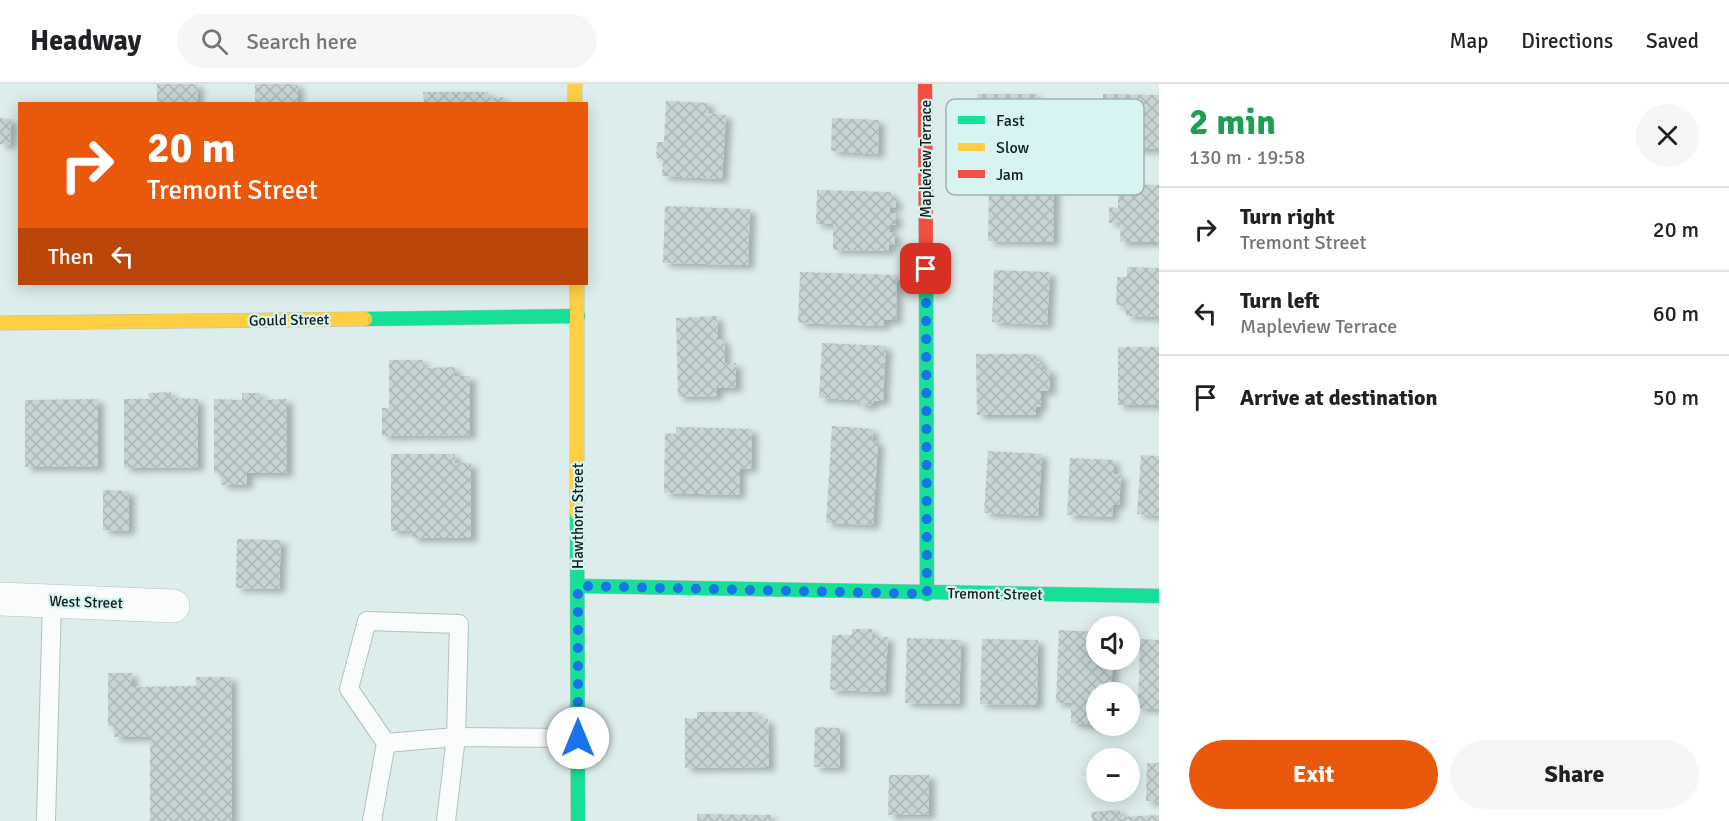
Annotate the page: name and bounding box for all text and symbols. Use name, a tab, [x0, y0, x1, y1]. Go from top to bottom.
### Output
search box	[177, 14, 597, 68]
text: Headway	[30, 24, 141, 58]
icon: search	[198, 25, 231, 58]
text: Search here	[246, 28, 357, 55]
text: Map	[1450, 28, 1488, 54]
text: Directions	[1521, 28, 1613, 54]
text: Saved	[1646, 28, 1699, 54]
legend	[946, 99, 1144, 195]
street label: Mapleview Terrace	[917, 100, 935, 218]
text: 2 min	[1189, 100, 1276, 145]
button: close	[1636, 104, 1699, 167]
text: Fast	[996, 111, 1025, 131]
text: 20 m	[147, 123, 236, 174]
icon: right	[48, 126, 126, 204]
text: Slow	[996, 138, 1030, 158]
text: 130 m · 19:58	[1189, 145, 1305, 170]
text: Jam	[996, 165, 1024, 185]
text: Tremont Street	[147, 174, 318, 207]
text: Turn right	[1240, 203, 1335, 230]
icon: right	[1189, 213, 1222, 246]
text: 20 m	[1653, 216, 1699, 243]
text: Tremont Street	[1240, 230, 1367, 255]
icon: left	[106, 240, 139, 273]
text: Then	[48, 243, 94, 270]
pin	[900, 243, 951, 294]
icon: arrive	[909, 252, 942, 285]
text: Turn left	[1240, 287, 1320, 314]
icon: left	[1189, 297, 1222, 330]
text: 60 m	[1653, 300, 1699, 327]
street label: Gould Street	[249, 310, 329, 330]
text: Mapleview Terrace	[1240, 314, 1397, 339]
icon: arrive	[1189, 381, 1222, 414]
text: Arrive at destination	[1240, 384, 1437, 411]
text: 50 m	[1653, 384, 1699, 411]
street label: Hawthorn Street	[569, 463, 587, 569]
street label: Tremont Street	[947, 584, 1043, 604]
street label: West Street	[49, 592, 123, 612]
map controls	[1086, 616, 1140, 802]
button: sound	[1086, 616, 1140, 670]
button: +	[1086, 682, 1140, 736]
position arrow	[546, 706, 610, 770]
button: Exit	[1189, 740, 1438, 809]
button: Share	[1450, 740, 1699, 809]
button: −	[1086, 748, 1140, 802]

